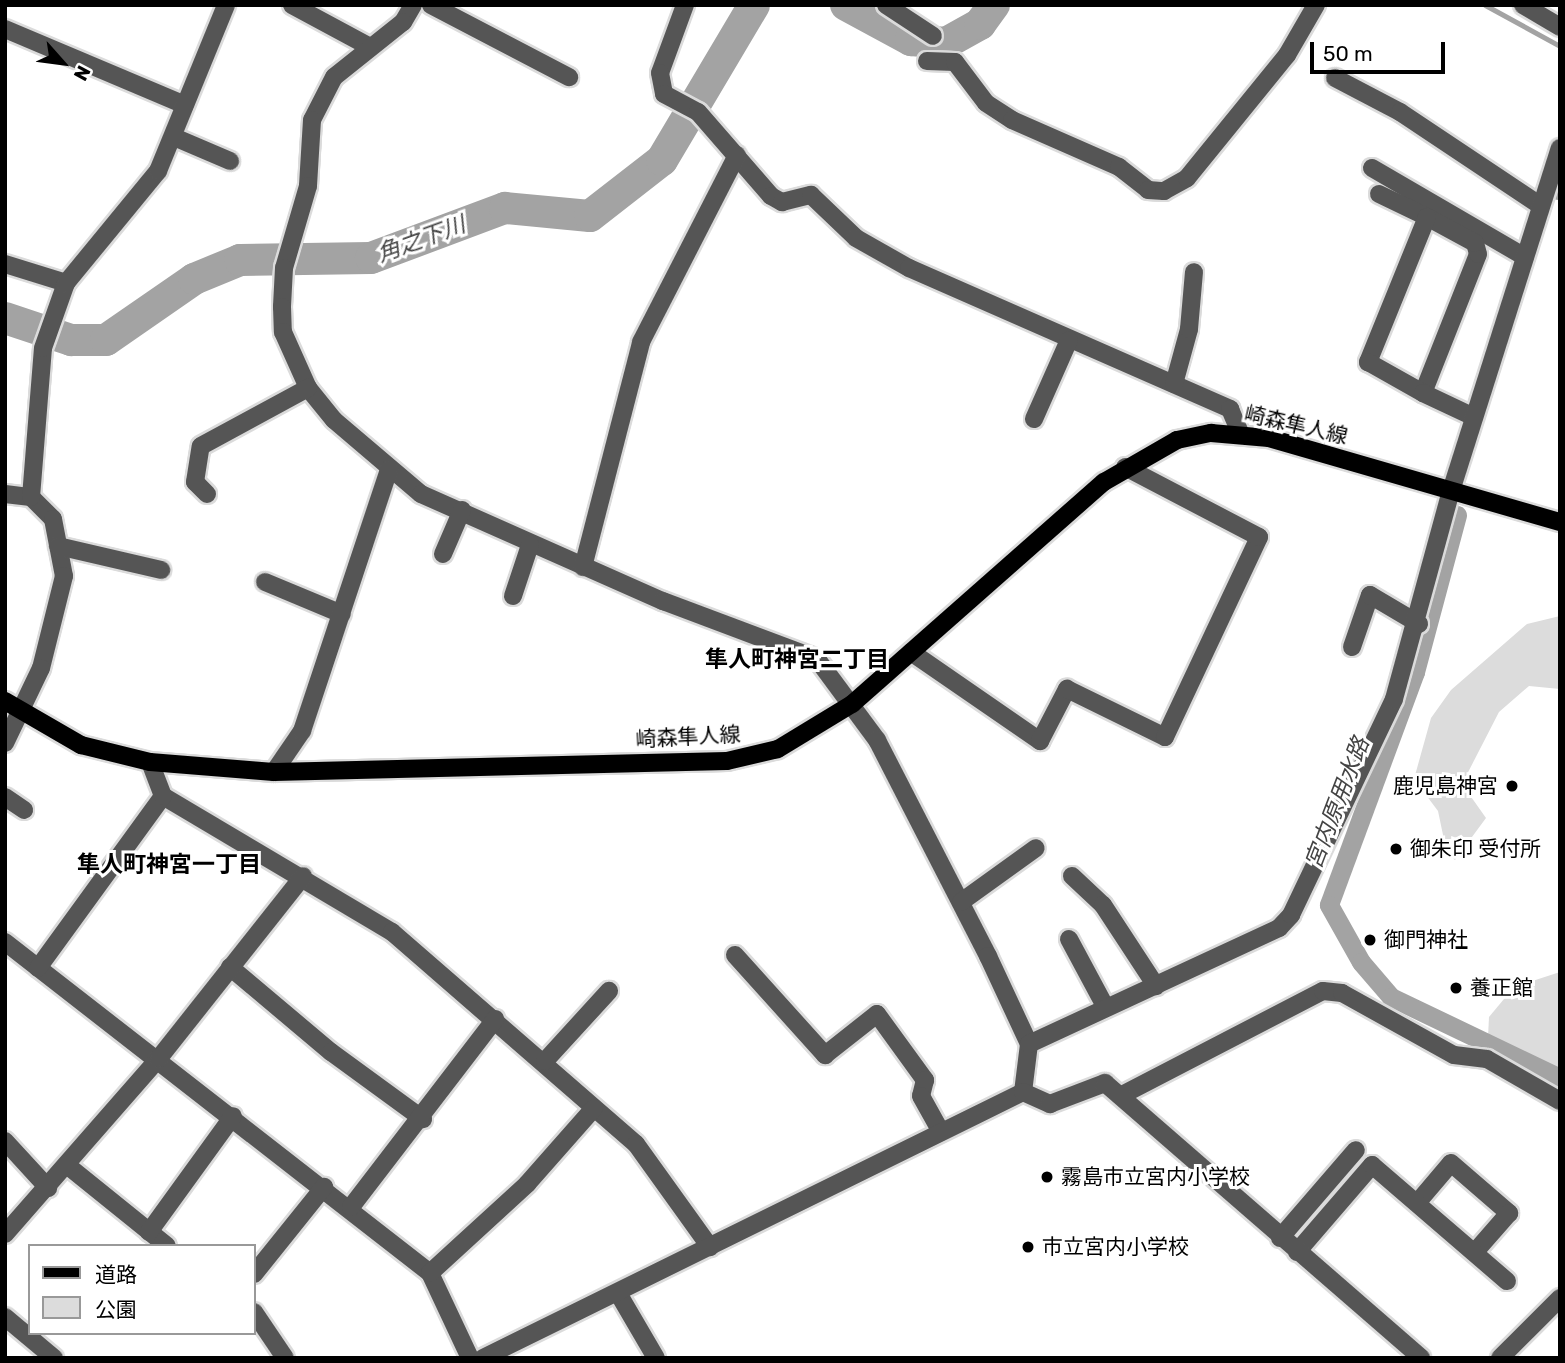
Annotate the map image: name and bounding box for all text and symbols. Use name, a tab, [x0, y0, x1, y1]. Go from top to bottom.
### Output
north arrow	[28, 28, 98, 98]
scale bar	[1313, 28, 1448, 72]
text: 50 m	[1323, 41, 1373, 66]
text: N	[69, 62, 95, 85]
water label: 角之下川	[373, 210, 469, 268]
street label: 崎森隼人線	[1242, 401, 1350, 449]
district label: 隼人町神宮二丁目	[705, 645, 889, 673]
street label: 崎森隼人線	[635, 722, 741, 752]
water label: 宮内原用水路	[1299, 734, 1375, 872]
place label: 鹿児島神宮	[1393, 773, 1498, 799]
marker: 鹿児島神宮	[1504, 778, 1520, 794]
place label: 御朱印 受付所	[1410, 836, 1541, 862]
marker: 御朱印 受付所	[1388, 841, 1404, 857]
district label: 隼人町神宮一丁目	[77, 850, 261, 878]
place label: 御門神社	[1384, 927, 1468, 953]
marker: 御門神社	[1362, 932, 1378, 948]
place label: 養正館	[1470, 975, 1533, 1001]
marker: 養正館	[1448, 980, 1464, 996]
place label: 霧島市立宮内小学校	[1061, 1164, 1250, 1190]
marker: 霧島市立宮内小学校	[1039, 1169, 1055, 1185]
place label: 市立宮内小学校	[1042, 1234, 1189, 1260]
marker: 市立宮内小学校	[1020, 1239, 1036, 1255]
legend	[28, 1244, 256, 1335]
text: 道路	[95, 1262, 137, 1287]
text: 公園	[95, 1297, 137, 1322]

